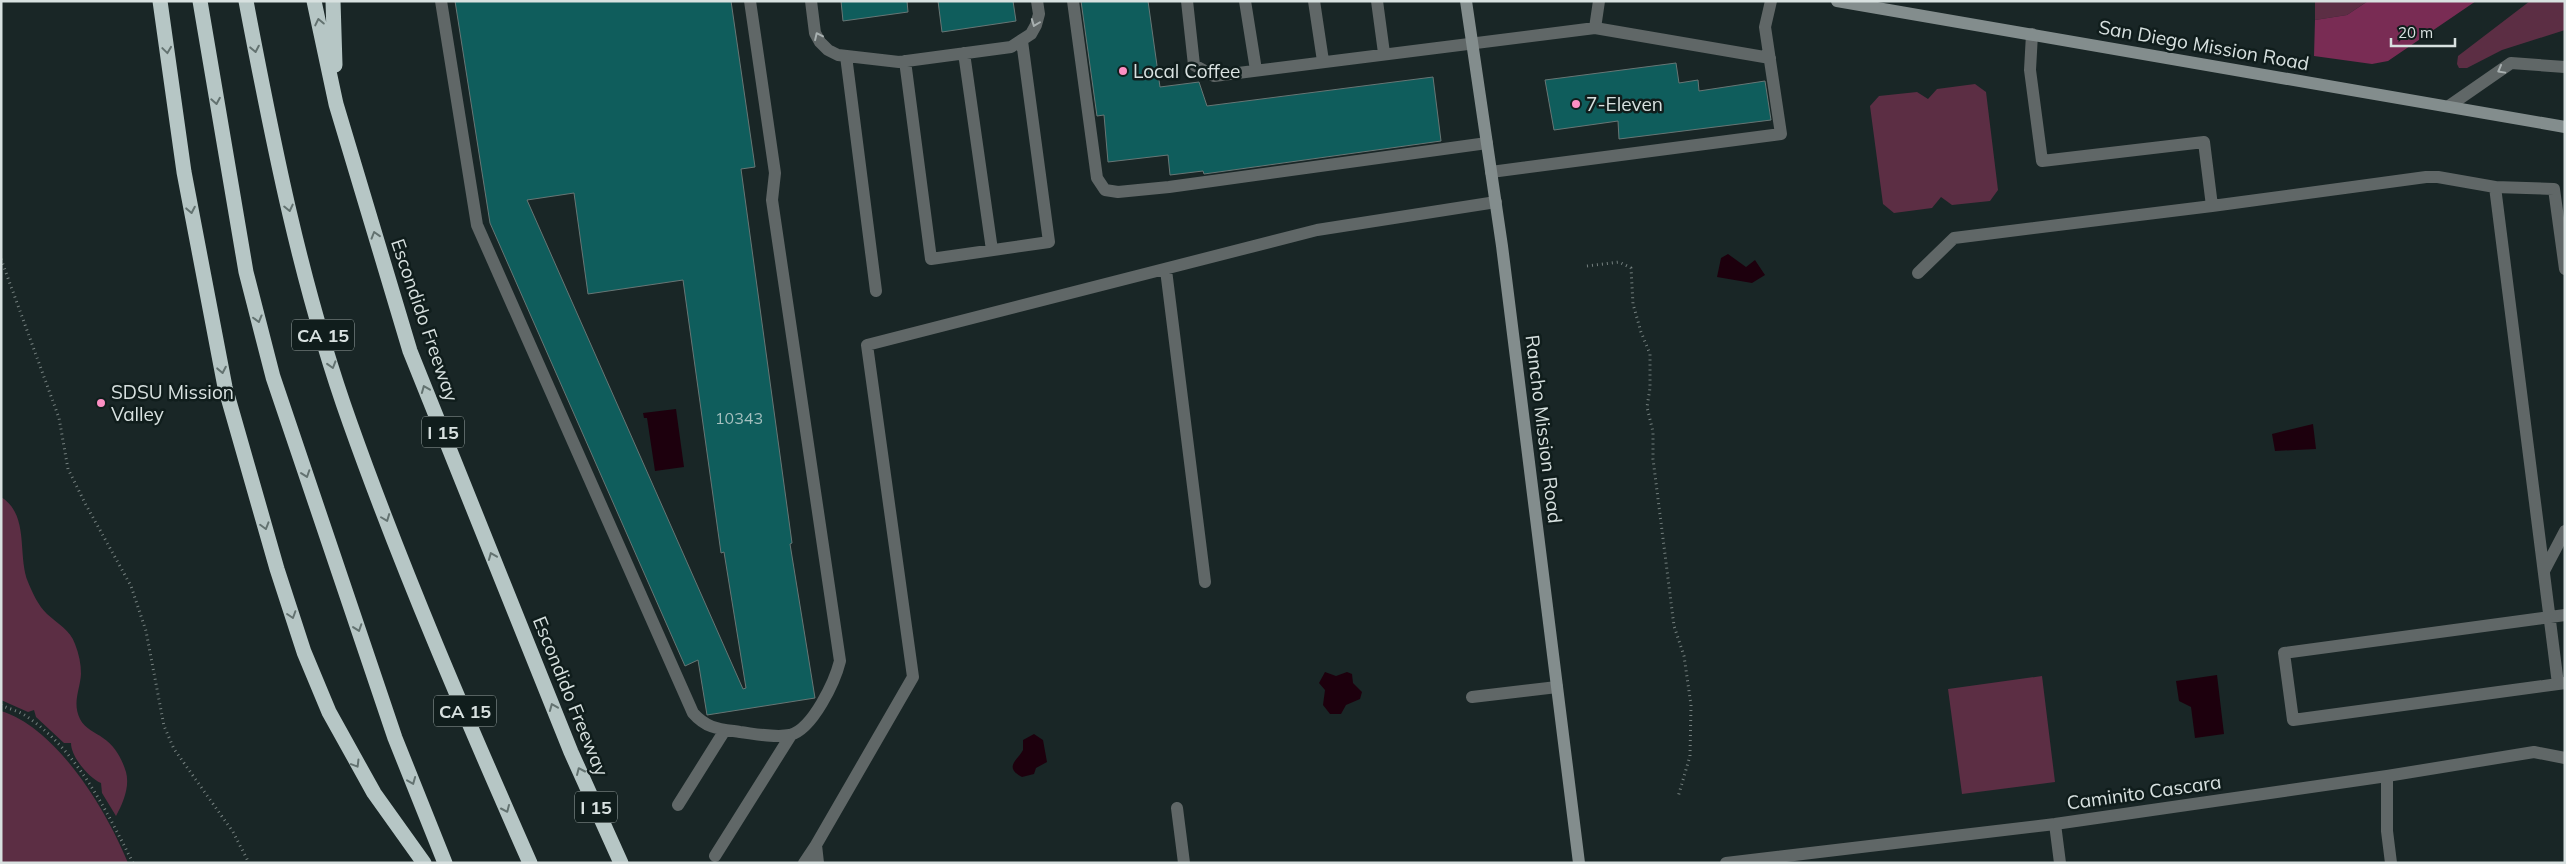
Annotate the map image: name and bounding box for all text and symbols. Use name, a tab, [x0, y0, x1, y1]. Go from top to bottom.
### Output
street label: San Diego Mission Road	[2097, 15, 2311, 75]
scale bar	[2391, 15, 2455, 47]
one-way arrow	[314, 18, 325, 27]
one-way arrow	[1031, 18, 1041, 27]
text: 20 m	[2398, 23, 2433, 42]
one-way arrow	[814, 32, 825, 41]
one-way arrow	[249, 45, 260, 54]
one-way arrow	[161, 46, 172, 54]
place label: Local Coffee	[1133, 59, 1240, 83]
one-way arrow	[2497, 64, 2506, 74]
marker: Local Coffee	[1117, 65, 1129, 77]
place label: 7-Eleven	[1586, 92, 1663, 116]
one-way arrow	[210, 97, 220, 106]
marker: 7-Eleven	[1570, 98, 1582, 110]
one-way arrow	[283, 203, 294, 212]
one-way arrow	[186, 206, 196, 215]
one-way arrow	[371, 231, 381, 239]
street label: Escondido Freeway	[386, 236, 464, 404]
one-way arrow	[252, 314, 263, 323]
road number: CA 15	[292, 320, 354, 350]
street label: Rancho Mission Road	[1521, 333, 1567, 525]
one-way arrow	[326, 360, 336, 368]
one-way arrow	[216, 365, 226, 374]
place label: SDSU Mission Valley	[111, 380, 234, 426]
one-way arrow	[421, 385, 432, 394]
marker: SDSU Mission Valley	[95, 397, 107, 409]
house number: 10343	[715, 408, 763, 428]
road number: I 15	[422, 417, 464, 448]
one-way arrow	[300, 469, 310, 478]
one-way arrow	[380, 513, 390, 521]
one-way arrow	[259, 522, 270, 531]
one-way arrow	[488, 552, 499, 561]
one-way arrow	[286, 610, 296, 619]
street label: Escondido Freeway	[528, 613, 614, 779]
one-way arrow	[352, 623, 362, 632]
road number: CA 15	[434, 696, 496, 726]
one-way arrow	[549, 703, 559, 712]
one-way arrow	[350, 758, 360, 767]
one-way arrow	[576, 767, 586, 776]
street label: Caminito Cascara	[2065, 769, 2223, 815]
one-way arrow	[406, 776, 417, 785]
road number: I 15	[575, 792, 617, 822]
one-way arrow	[500, 804, 511, 813]

